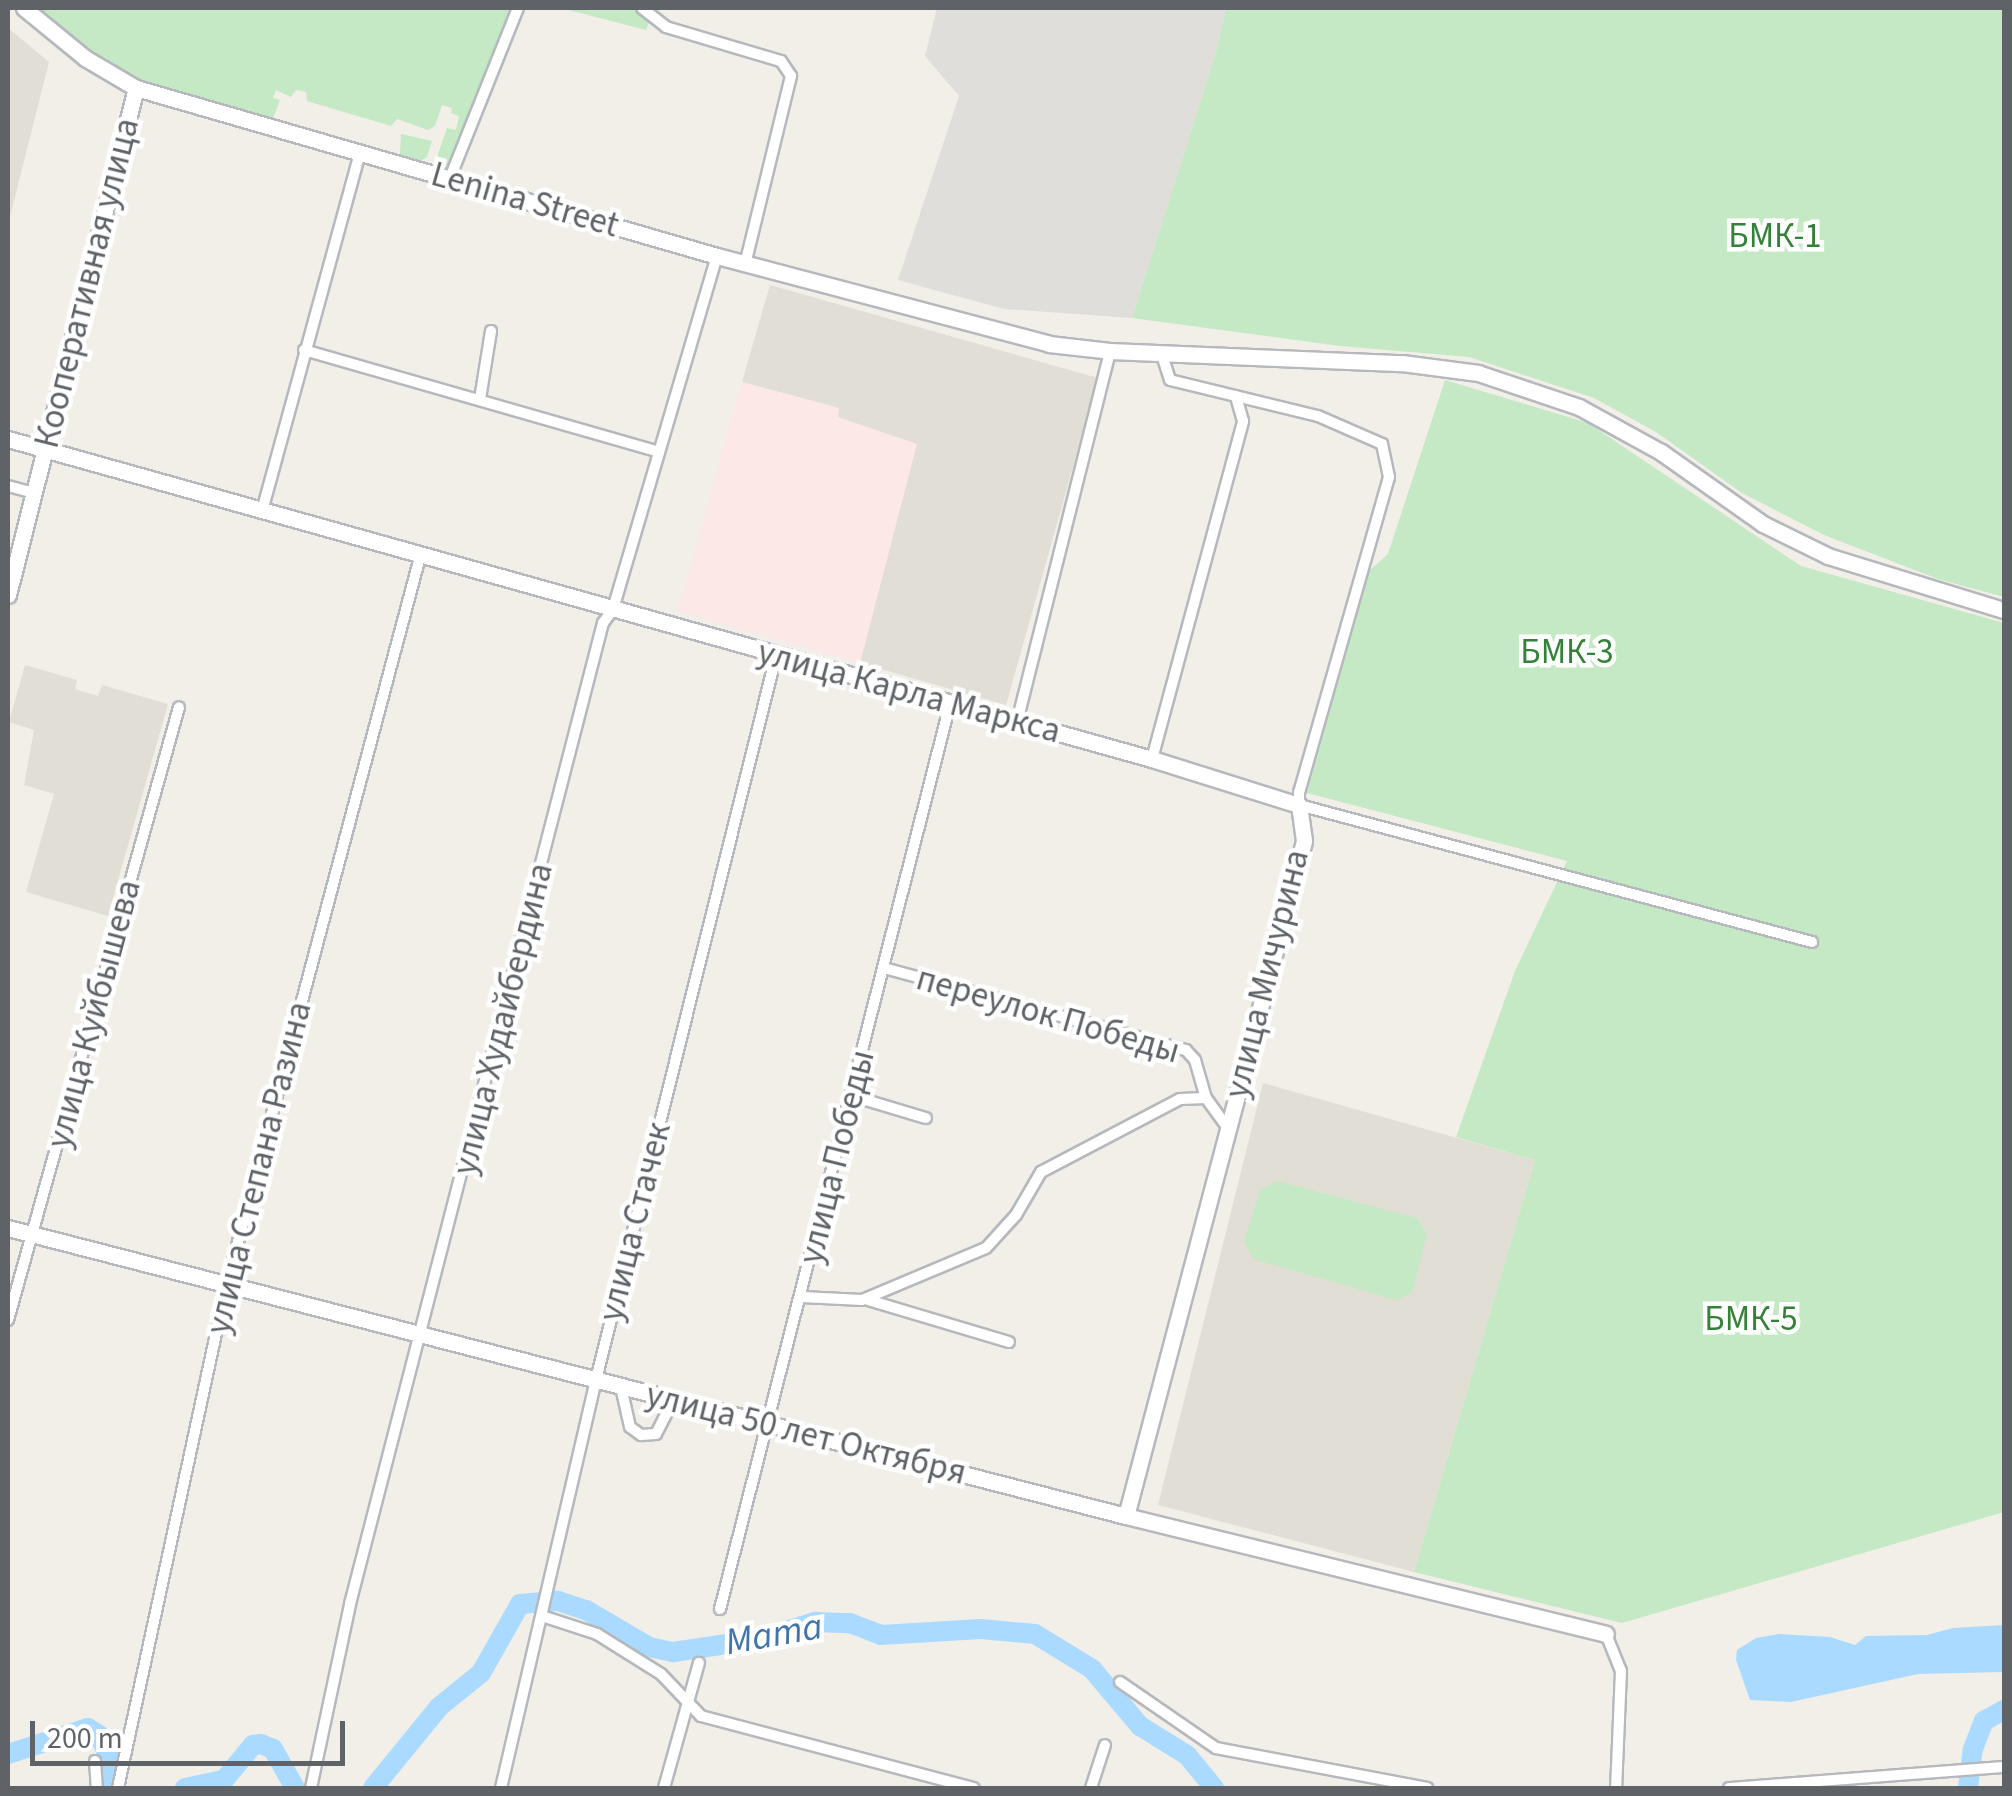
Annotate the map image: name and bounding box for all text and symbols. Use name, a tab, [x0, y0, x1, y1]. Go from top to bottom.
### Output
street label: Кооперативная улица	[26, 114, 148, 452]
street label: Lenina Street	[426, 153, 624, 247]
park label: БМК-1	[1728, 215, 1822, 257]
street label: улица Карла Маркса	[753, 631, 1065, 753]
park label: БМК-3	[1520, 631, 1614, 673]
street label: улица Мичурина	[1216, 845, 1318, 1103]
street label: улица Худайбердина	[444, 859, 562, 1179]
street label: улица Куйбышева	[38, 875, 150, 1153]
street label: переулок Победы	[912, 957, 1184, 1073]
street label: улица Степана Разина	[197, 997, 321, 1339]
street label: улица Победы	[790, 1046, 884, 1268]
street label: улица Стачек	[590, 1118, 680, 1326]
park label: БМК-5	[1704, 1298, 1798, 1340]
street label: улица 50 лет Октября	[642, 1374, 970, 1494]
water label: Мата	[722, 1604, 826, 1666]
scale bar	[35, 1701, 350, 1763]
text: 200 m	[47, 1717, 123, 1760]

